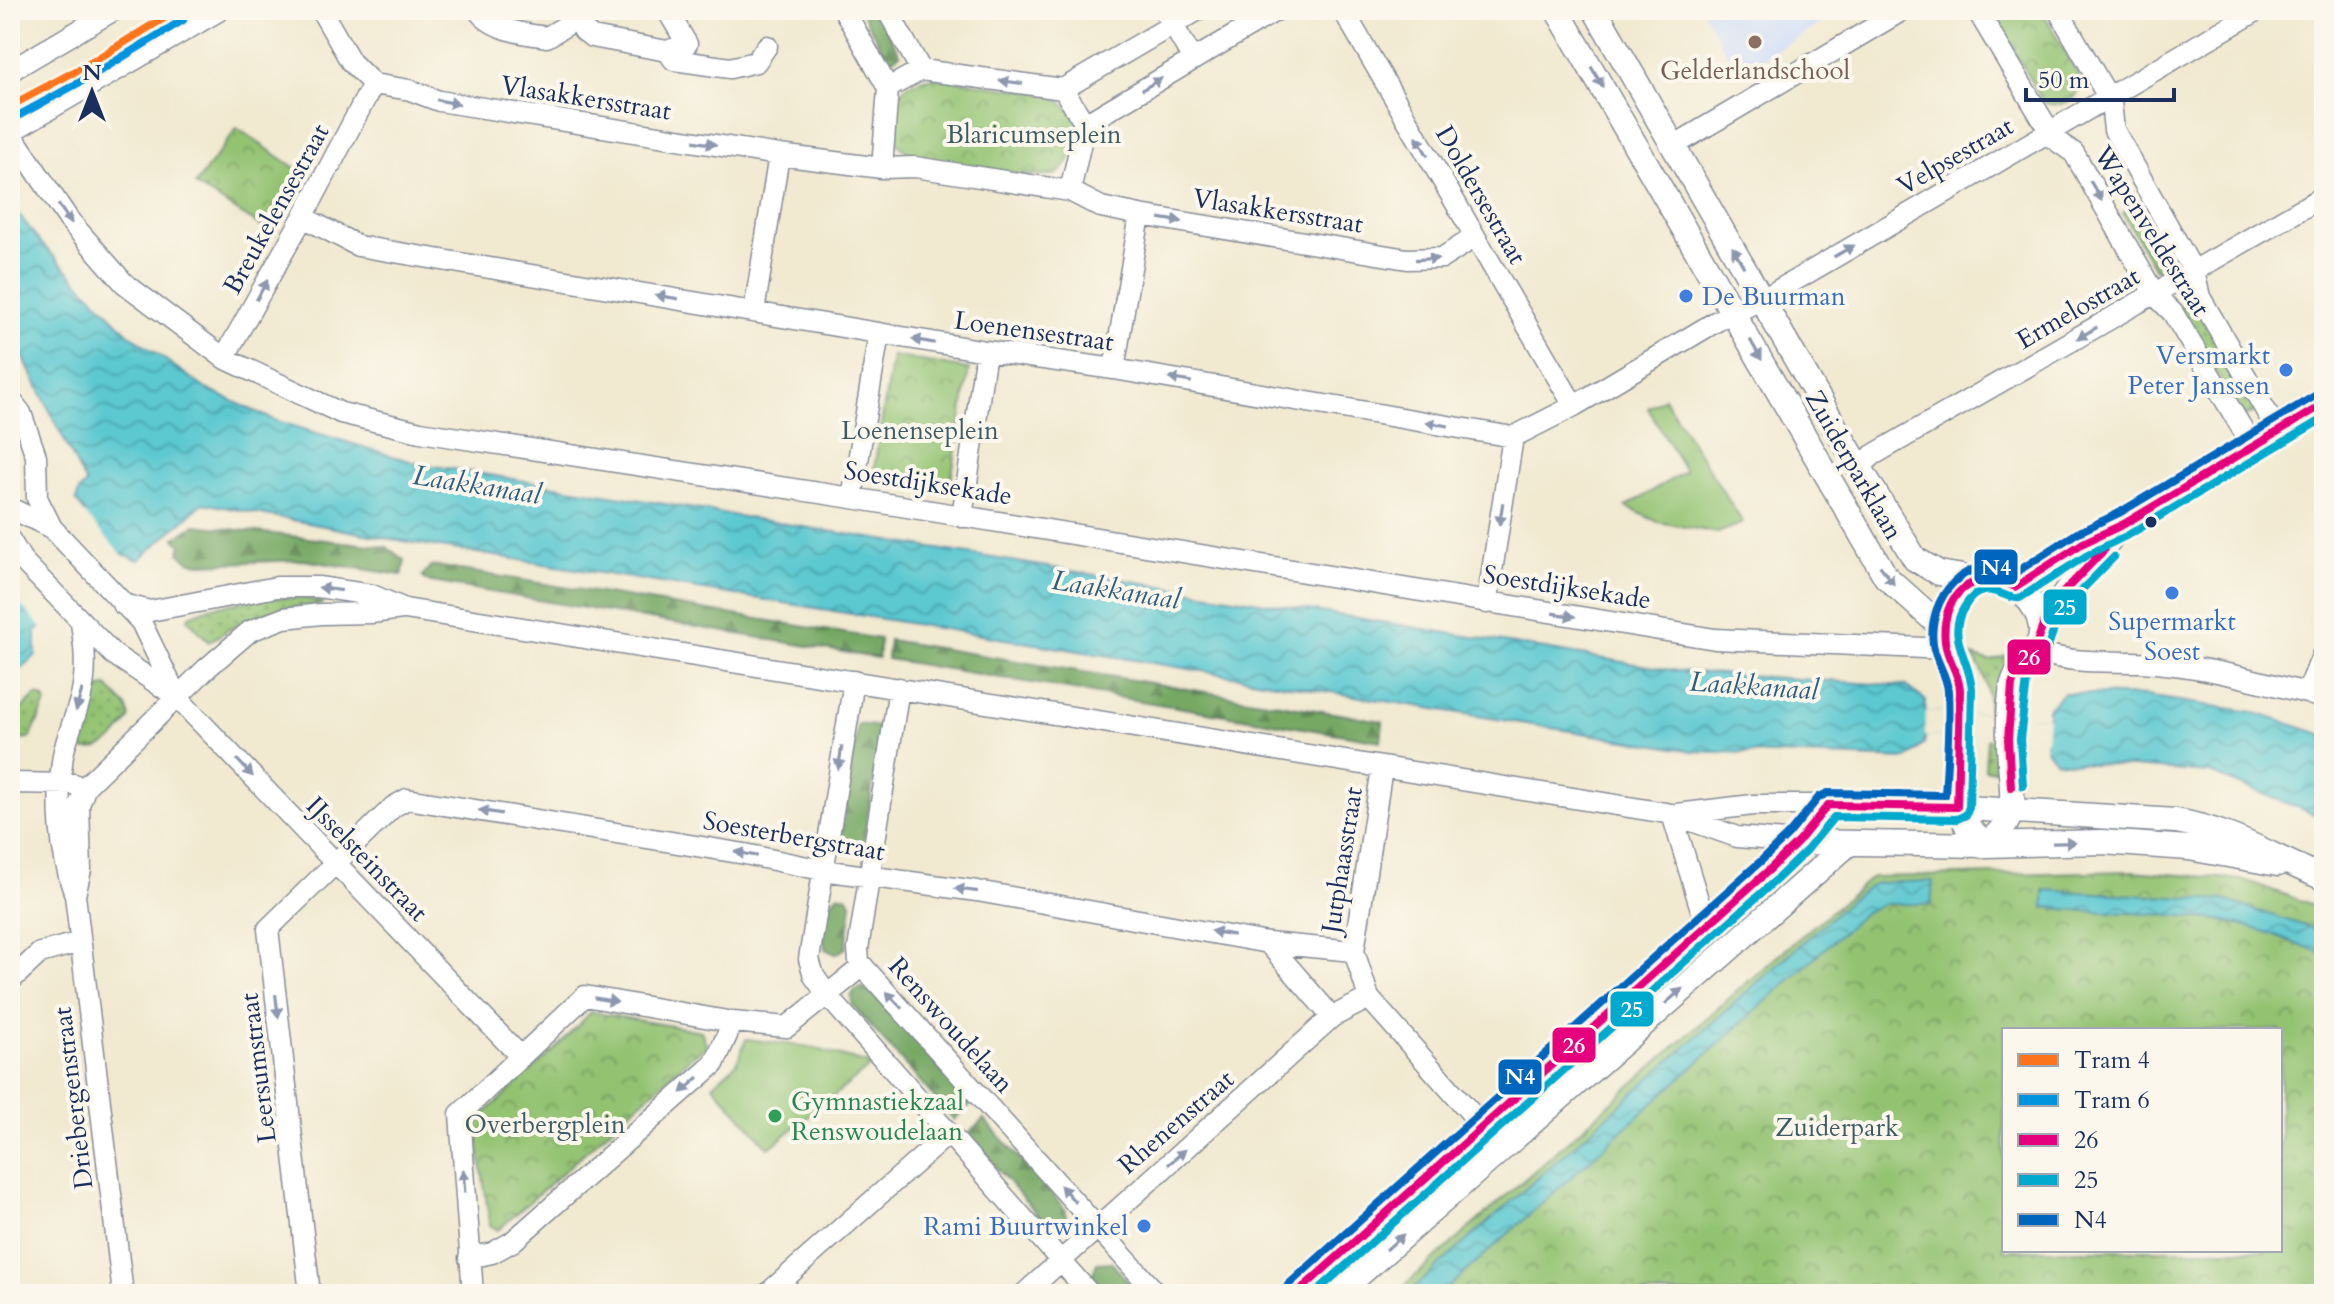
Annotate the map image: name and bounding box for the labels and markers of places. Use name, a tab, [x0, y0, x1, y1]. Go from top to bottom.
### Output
marker: Gelderlandschool	[1746, 33, 1764, 51]
place label: Gelderlandschool	[1660, 53, 1850, 88]
place label: De Buurman	[1702, 279, 1846, 314]
marker: De Buurman	[1677, 287, 1695, 305]
place label: Versmarkt Peter Janssen	[2128, 338, 2270, 403]
marker: Versmarkt Peter Janssen	[2277, 361, 2295, 379]
unlabelled marker	[2143, 514, 2159, 530]
marker: Supermarkt Soest	[2163, 584, 2181, 602]
place label: Supermarkt Soest	[2108, 604, 2236, 669]
place label: Gymnastiekzaal Renswoudelaan	[791, 1084, 964, 1149]
marker: Gymnastiekzaal Renswoudelaan	[766, 1107, 784, 1125]
place label: Rami Buurtwinkel	[923, 1209, 1128, 1244]
marker: Rami Buurtwinkel	[1135, 1217, 1153, 1235]

